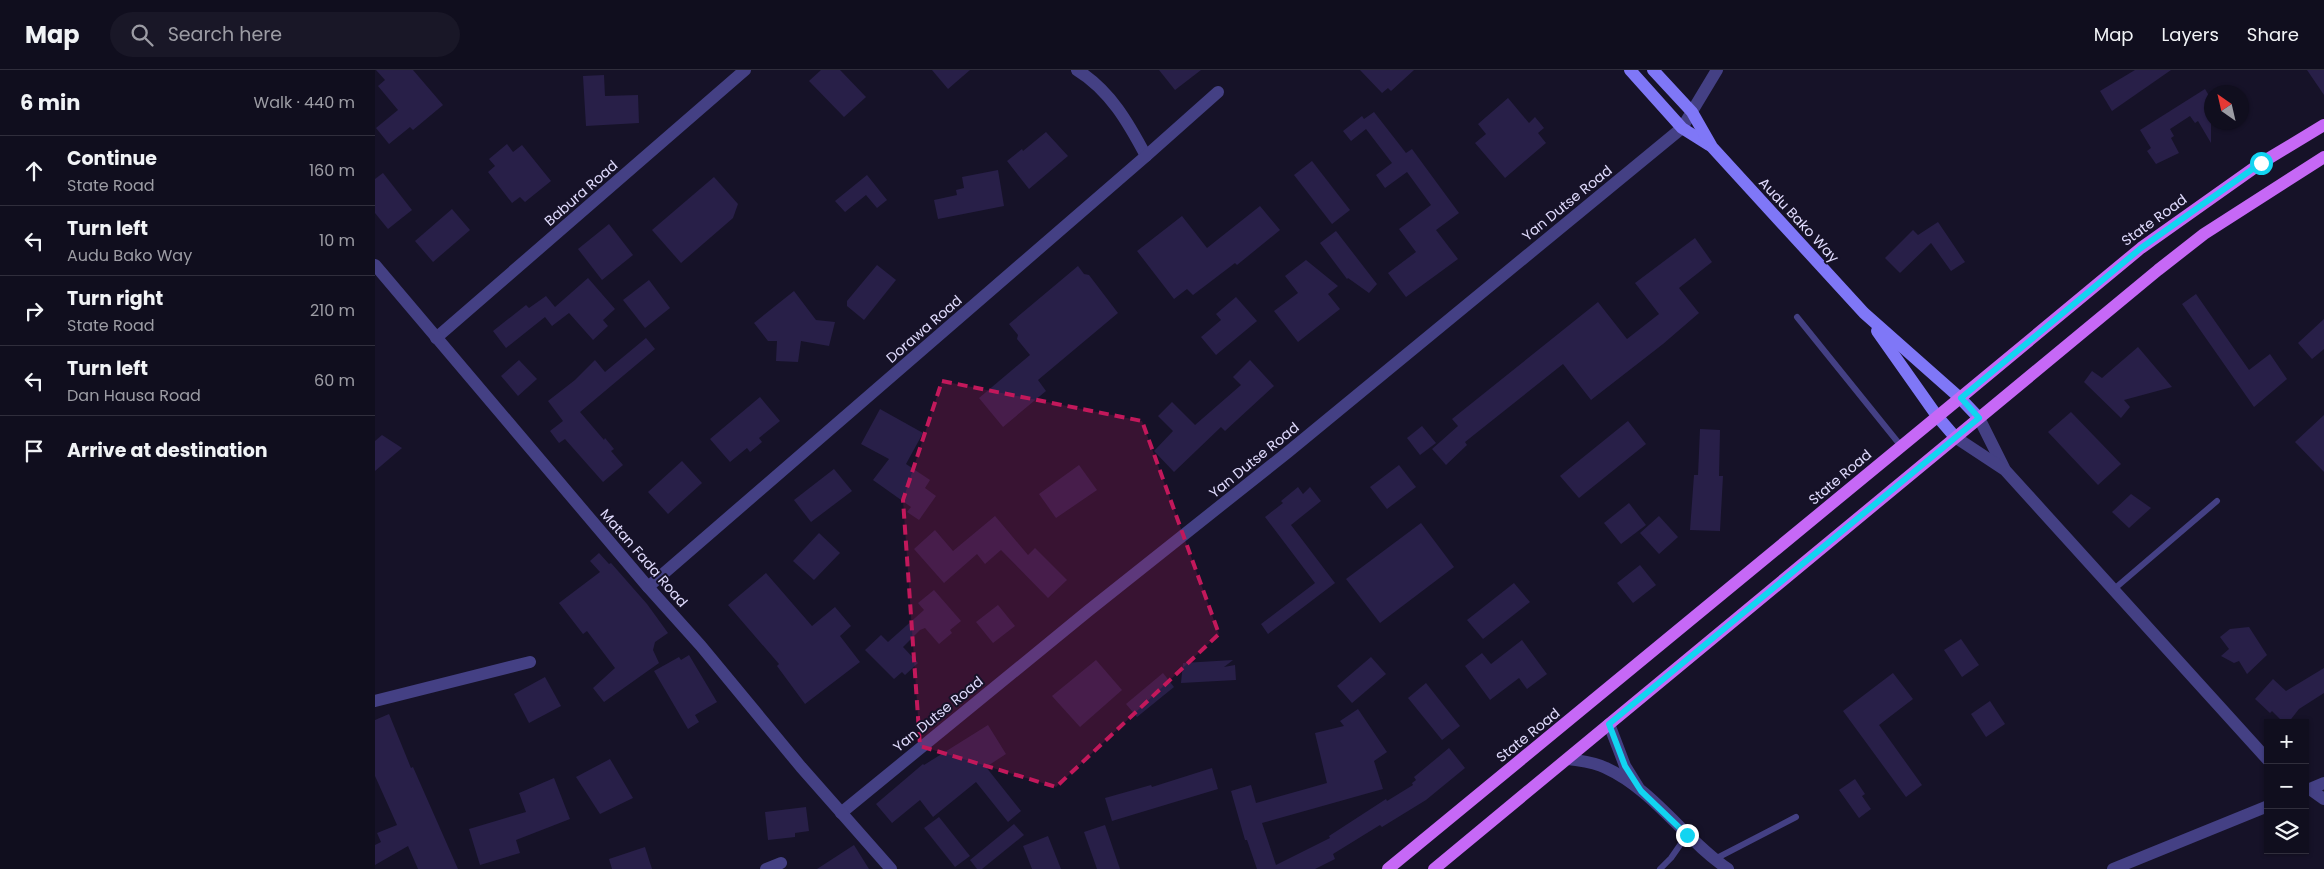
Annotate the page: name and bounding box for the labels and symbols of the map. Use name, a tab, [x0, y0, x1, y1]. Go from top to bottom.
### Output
north arrow	[2204, 85, 2249, 130]
route start	[2250, 152, 2273, 175]
street label: Babura Road	[540, 156, 622, 230]
street label: Yan Dutse Road	[1518, 160, 1616, 246]
street label: Audu Bako Way	[1754, 173, 1844, 267]
street label: State Road	[2117, 189, 2191, 251]
street label: Dorawa Road	[882, 290, 966, 368]
street label: Yan Dutse Road	[1205, 417, 1303, 503]
street label: State Road	[1804, 445, 1876, 509]
street label: Matan Fada Road	[596, 505, 692, 611]
street label: Yan Dutse Road	[889, 671, 987, 757]
street label: State Road	[1492, 703, 1564, 767]
route end	[1676, 824, 1699, 847]

